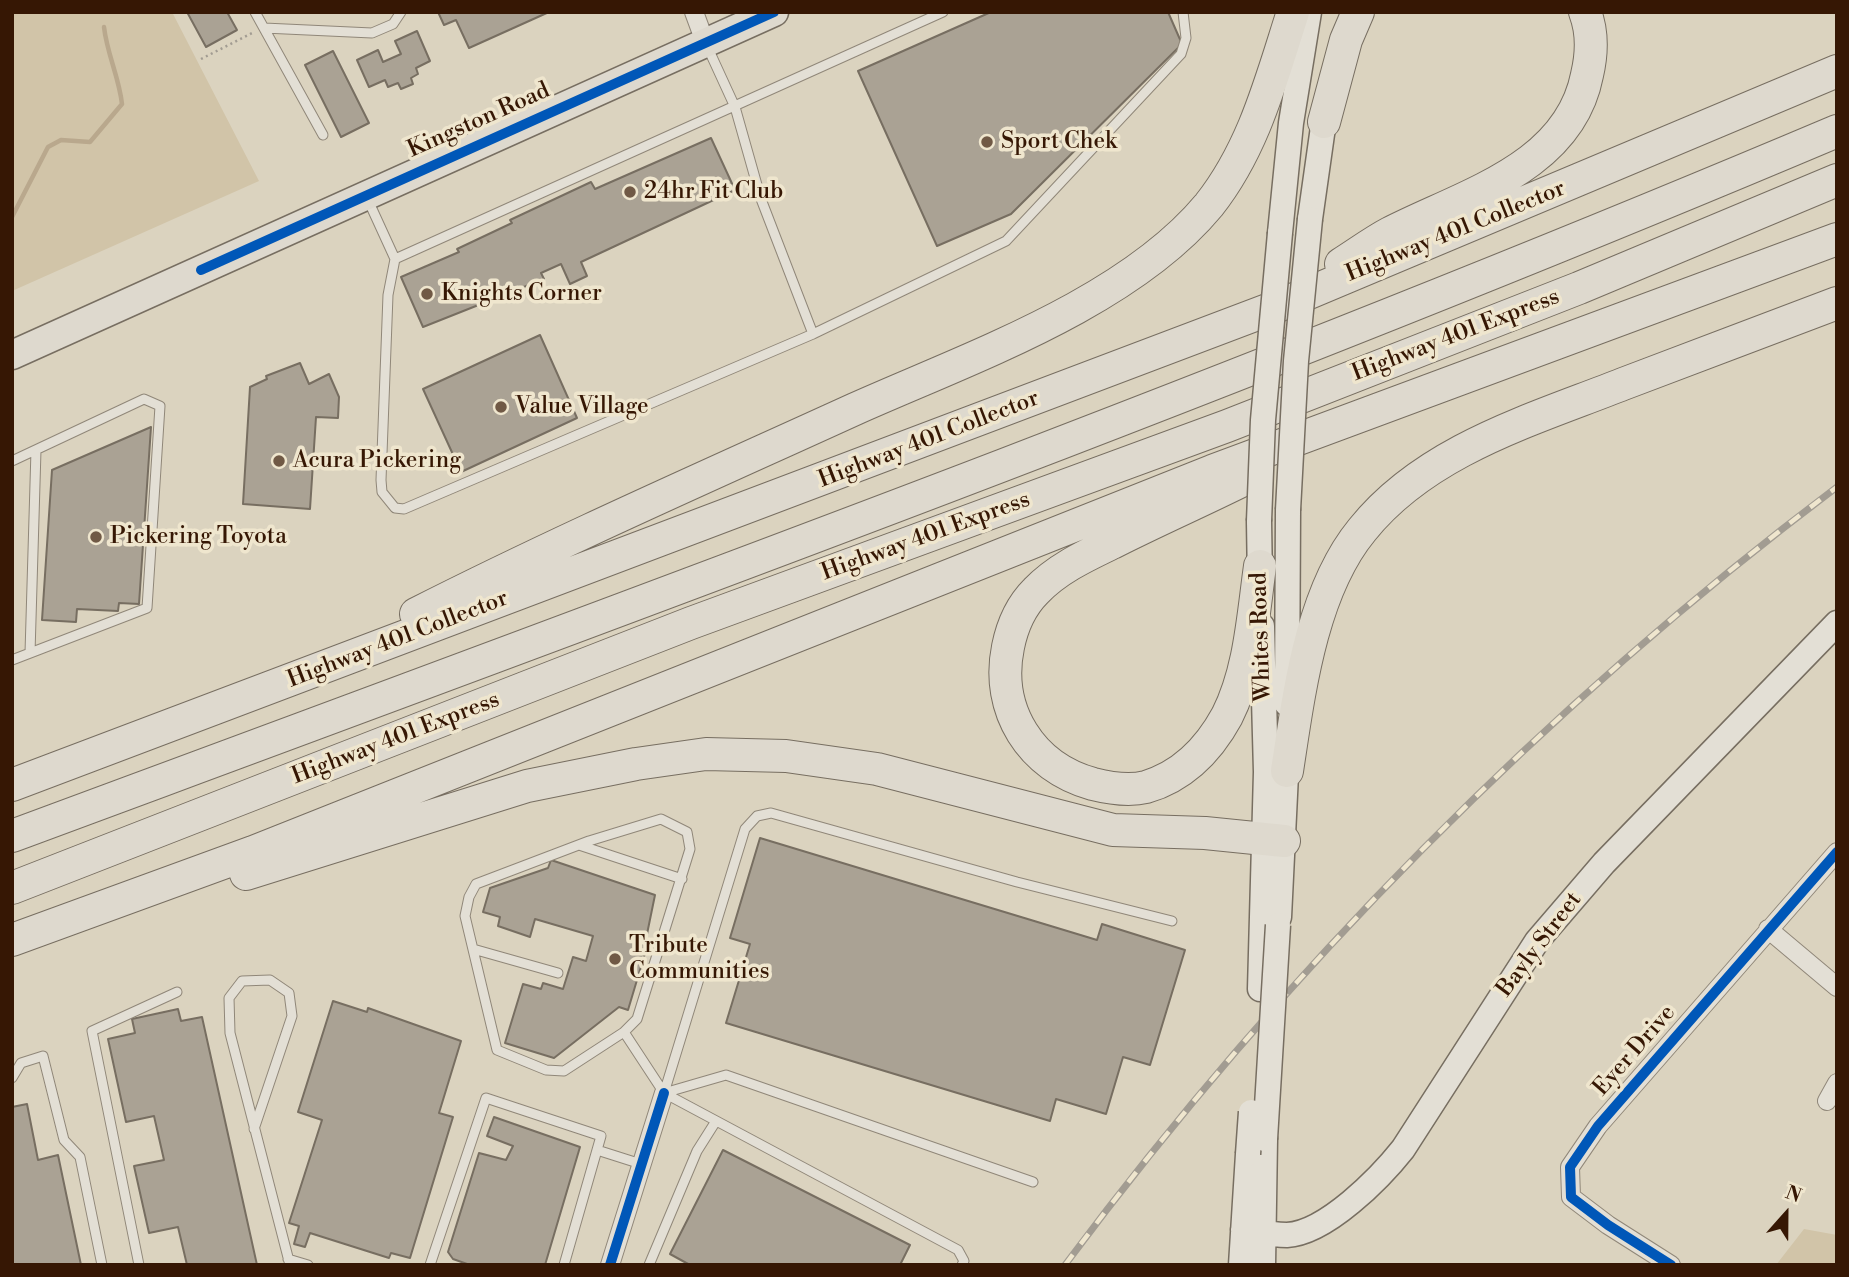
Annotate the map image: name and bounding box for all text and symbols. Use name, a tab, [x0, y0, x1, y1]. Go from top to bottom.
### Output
street label: Kingston Road	[404, 77, 554, 165]
place label: Sport Chek	[1001, 128, 1117, 156]
marker: Sport Chek	[979, 134, 995, 150]
street label: Highway 401 Collector	[1342, 175, 1570, 289]
place label: 24hr Fit Club	[644, 178, 783, 206]
marker: 24hr Fit Club	[622, 184, 638, 200]
place label: Knights Corner	[441, 280, 602, 308]
street label: Highway 401 Express	[1348, 284, 1564, 388]
marker: Knights Corner	[419, 286, 435, 302]
street label: Highway 401 Collector	[815, 385, 1043, 495]
place label: Value Village	[515, 393, 649, 421]
marker: Value Village	[493, 399, 509, 415]
place label: Acura Pickering	[293, 447, 461, 475]
marker: Acura Pickering	[271, 453, 287, 469]
street label: Highway 401 Express	[818, 486, 1034, 588]
place label: Pickering Toyota	[110, 523, 287, 551]
marker: Pickering Toyota	[88, 529, 104, 545]
street label: Whites Road	[1246, 572, 1278, 702]
street label: Highway 401 Collector	[284, 585, 512, 695]
street label: Highway 401 Express	[288, 687, 504, 791]
street label: Bayly Street	[1492, 887, 1588, 1003]
place label: Tribute Communities	[629, 932, 770, 986]
marker: Tribute Communities	[607, 951, 623, 967]
street label: Eyer Drive	[1588, 1000, 1682, 1102]
north arrow	[1751, 1179, 1821, 1249]
text: N	[1782, 1180, 1805, 1208]

